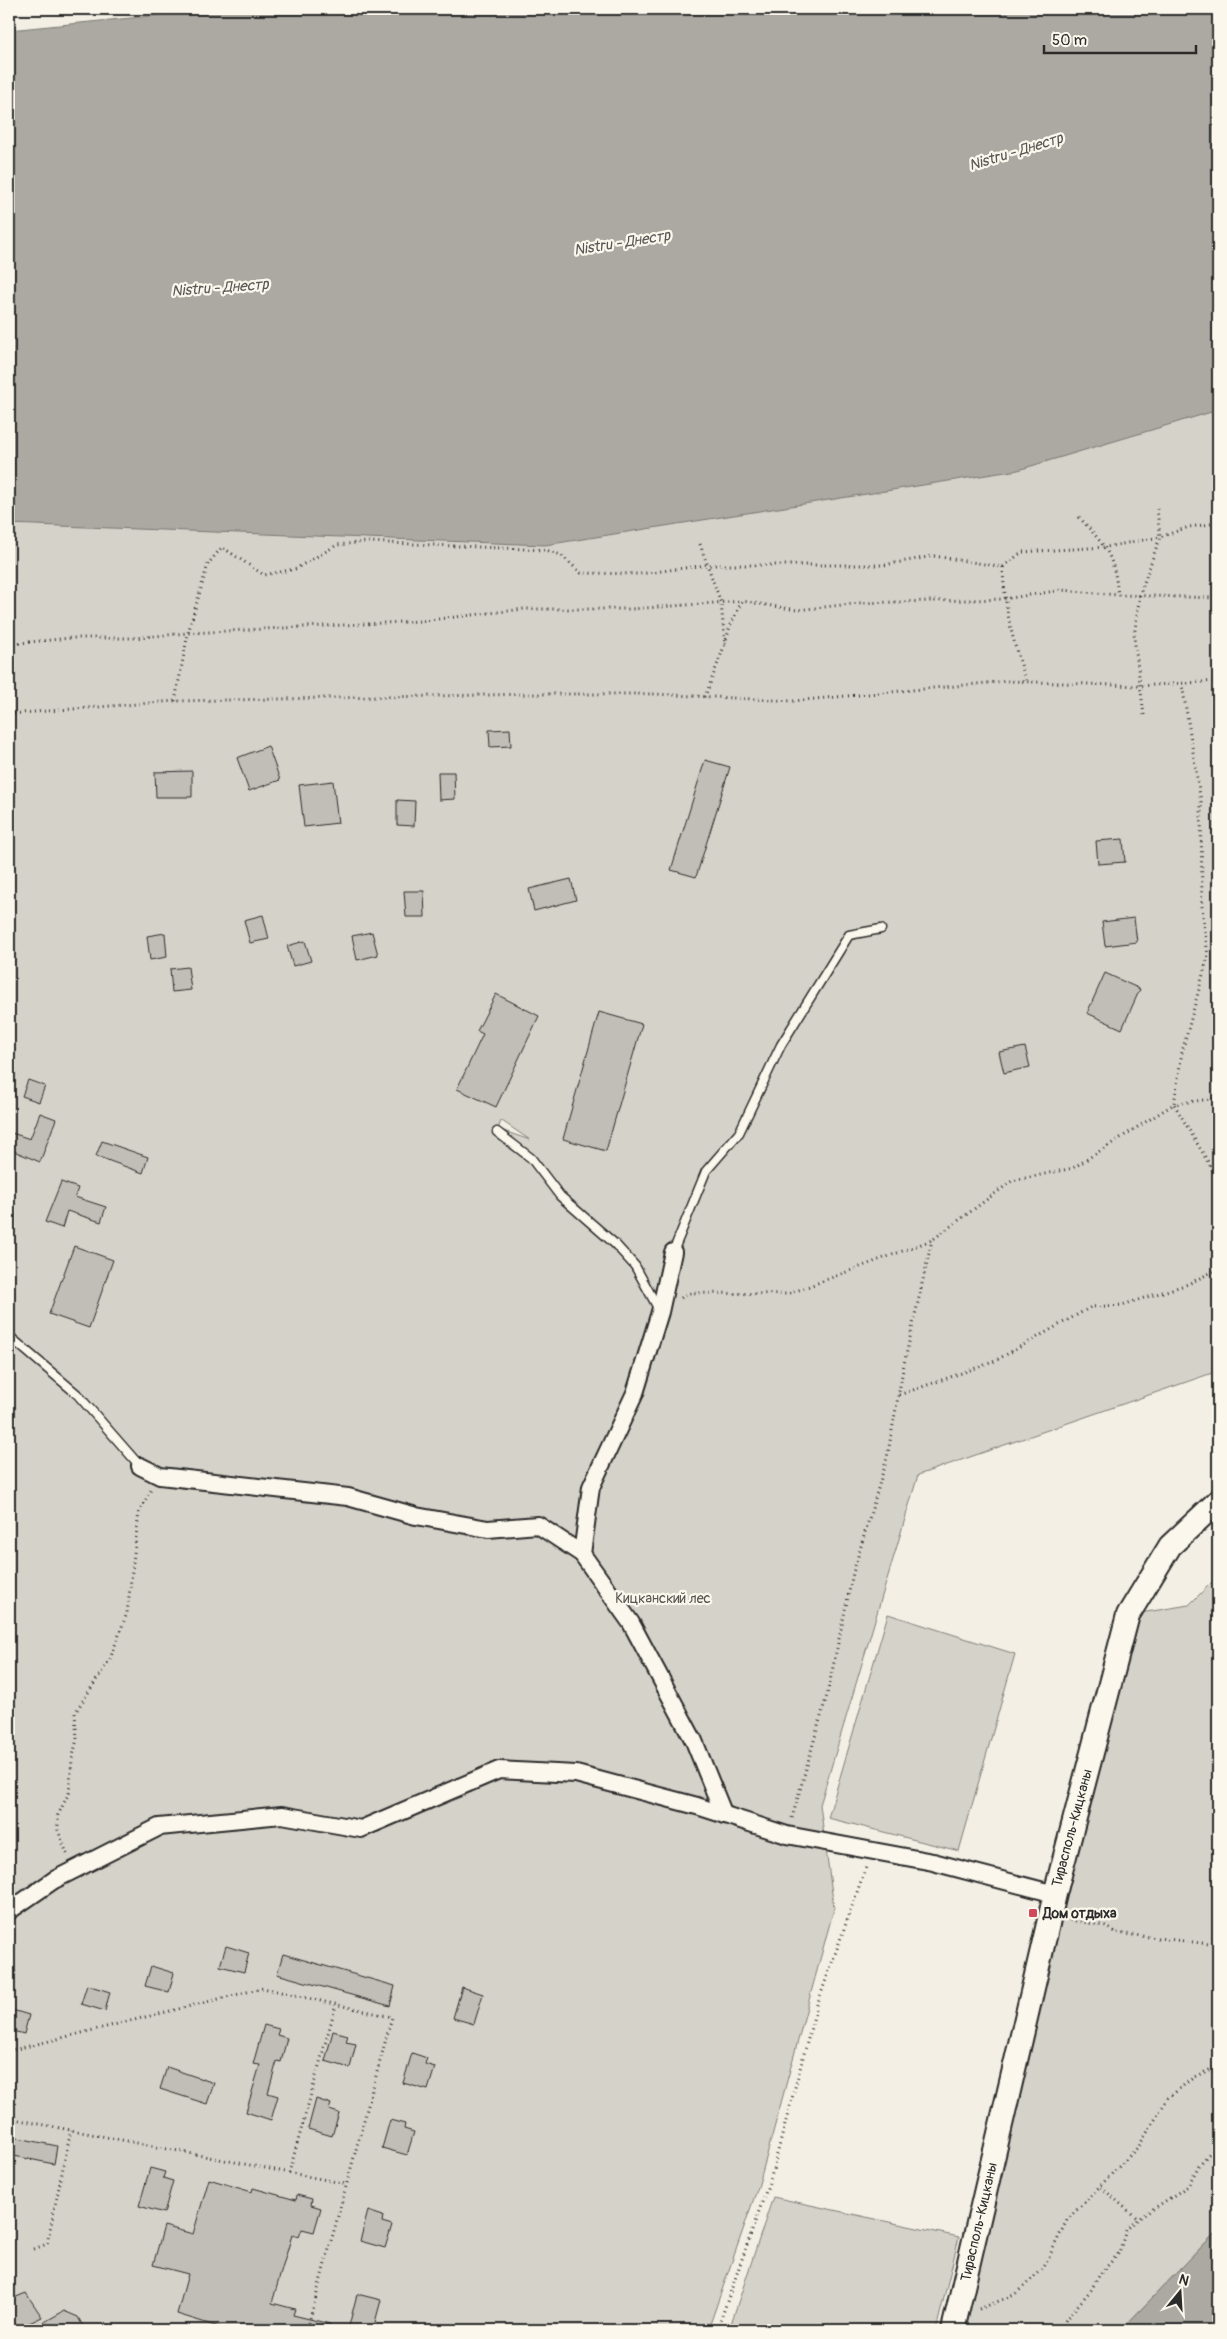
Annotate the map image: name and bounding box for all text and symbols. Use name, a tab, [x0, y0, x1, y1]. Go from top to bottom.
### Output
scale bar	[1044, 22, 1197, 54]
text: 50 m	[1052, 31, 1087, 50]
water label: Nistru - Днестр	[967, 128, 1066, 175]
water label: Nistru - Днестр	[573, 226, 672, 260]
water label: Nistru - Днестр	[171, 275, 270, 301]
park label: Кицканский лес	[615, 1590, 711, 1607]
street label: Тирасполь-Кицканы	[1048, 1767, 1096, 1889]
place label: Дом отдыха	[1042, 1905, 1117, 1922]
marker: Дом отдыха	[1027, 1907, 1039, 1919]
street label: Тирасполь-Кицканы	[957, 2161, 1001, 2283]
north arrow	[1154, 2266, 1204, 2316]
text: N	[1177, 2271, 1191, 2290]

